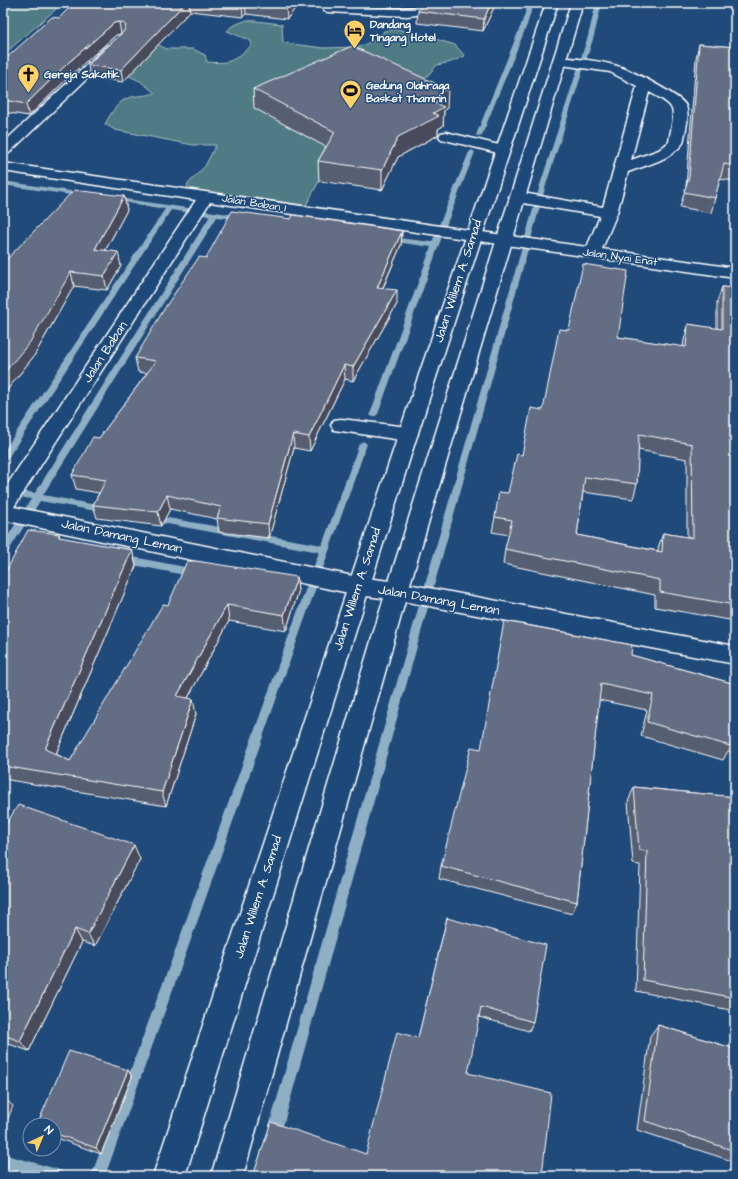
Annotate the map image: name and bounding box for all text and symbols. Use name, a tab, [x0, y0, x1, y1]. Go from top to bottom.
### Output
hotel icon: Dandang Tingang Hotel	[342, 17, 368, 50]
place label: Dandang Tingang Hotel	[369, 17, 436, 47]
church icon: Gereja Sakatik	[15, 61, 41, 94]
place label: Gereja Sakatik	[44, 67, 120, 83]
sports icon: Gedung Olahraga Basket Thamrin	[338, 78, 364, 111]
place label: Gedung Olahraga Basket Thamrin	[366, 78, 450, 106]
street label: Jalan Baban I	[221, 190, 288, 216]
street label: Jalan Willem A. Samad	[430, 217, 486, 345]
street label: Jalan Nyai Enat	[582, 244, 659, 271]
street label: Jalan Baban	[78, 317, 132, 386]
street label: Jalan Damang Leman	[60, 514, 185, 559]
street label: Jalan Willem A. Samad	[329, 525, 385, 653]
street label: Jalan Damang Leman	[377, 580, 502, 621]
street label: Jalan Willem A. Samad	[230, 833, 286, 961]
north arrow	[22, 1117, 62, 1157]
text: N	[41, 1122, 56, 1138]

